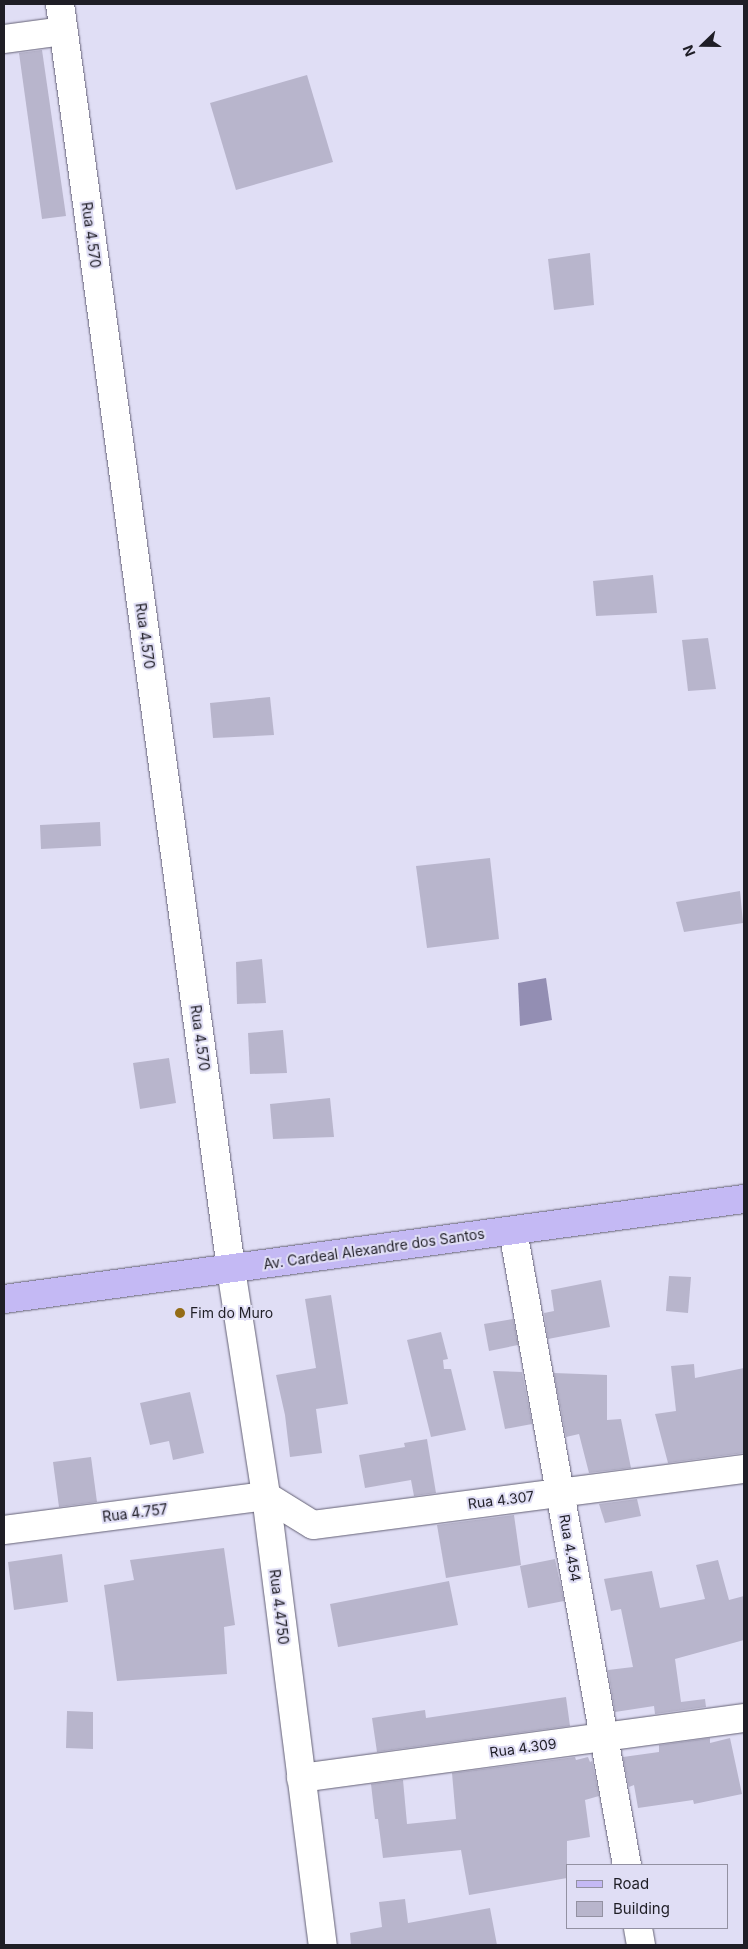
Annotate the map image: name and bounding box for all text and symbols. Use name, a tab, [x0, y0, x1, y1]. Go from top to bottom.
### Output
north arrow	[678, 20, 728, 70]
text: N	[679, 43, 699, 59]
street label: Rua 4.570	[78, 201, 104, 269]
street label: Rua 4.570	[132, 602, 158, 670]
street label: Rua 4.570	[187, 1004, 213, 1072]
street label: Av. Cardeal Alexandre dos Santos	[262, 1225, 486, 1273]
place label: Fim do Muro	[190, 1305, 273, 1321]
marker: Fim do Muro	[174, 1307, 186, 1319]
street label: Rua 4.307	[467, 1488, 535, 1512]
street label: Rua 4.757	[101, 1501, 169, 1525]
street label: Rua 4.454	[556, 1513, 584, 1583]
street label: Rua 4.4750	[266, 1568, 292, 1646]
street label: Rua 4.309	[488, 1735, 558, 1761]
legend	[566, 1864, 728, 1929]
text: Road	[613, 1874, 649, 1893]
text: Building	[613, 1899, 670, 1918]

